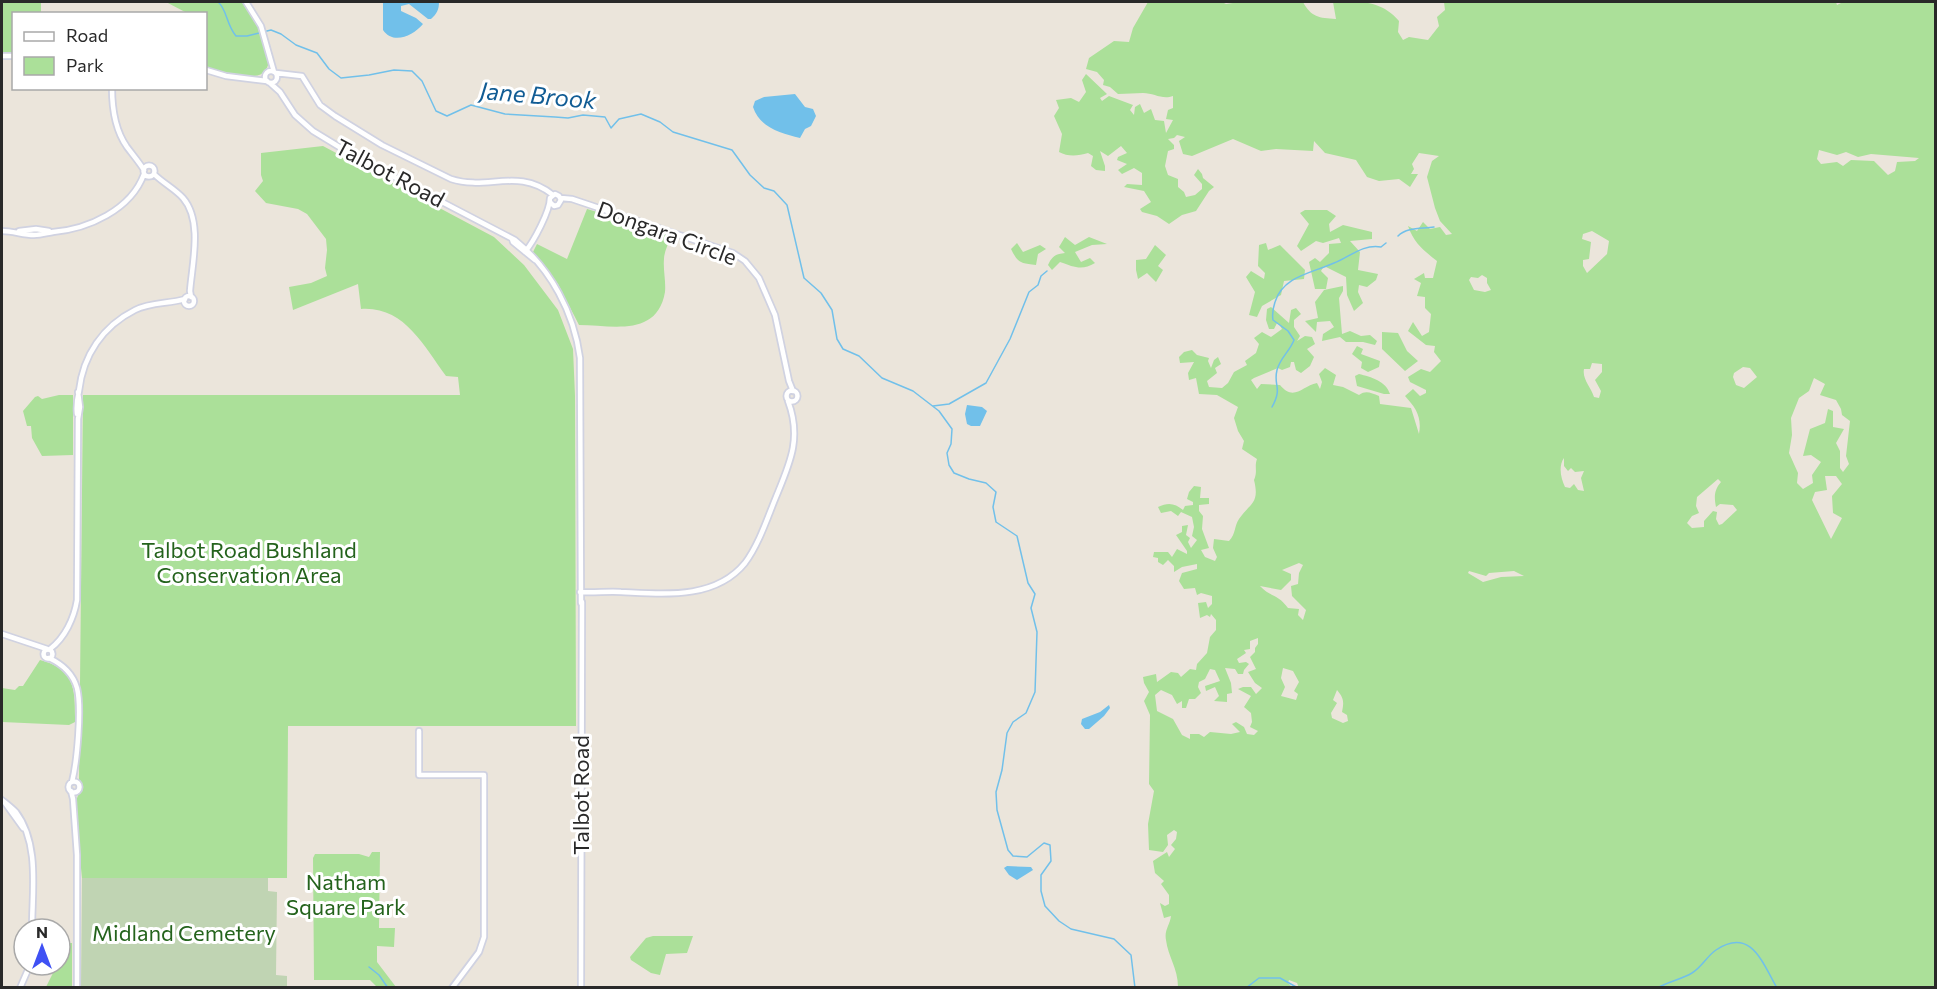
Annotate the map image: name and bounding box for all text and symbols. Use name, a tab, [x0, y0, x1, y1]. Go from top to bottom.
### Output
legend	[12, 12, 207, 90]
text: Road	[66, 24, 108, 46]
text: Park	[66, 54, 104, 76]
water label: Jane Brook	[477, 75, 599, 114]
street label: Talbot Road	[331, 132, 450, 213]
street label: Dongara Circle	[594, 195, 741, 270]
park label: Talbot Road Bushland Conservation Area	[141, 536, 357, 588]
street label: Talbot Road	[567, 735, 594, 855]
park label: Natham Square Park	[286, 868, 406, 920]
north arrow	[12, 917, 72, 977]
park label: Midland Cemetery	[92, 919, 276, 946]
text: N	[36, 922, 48, 941]

